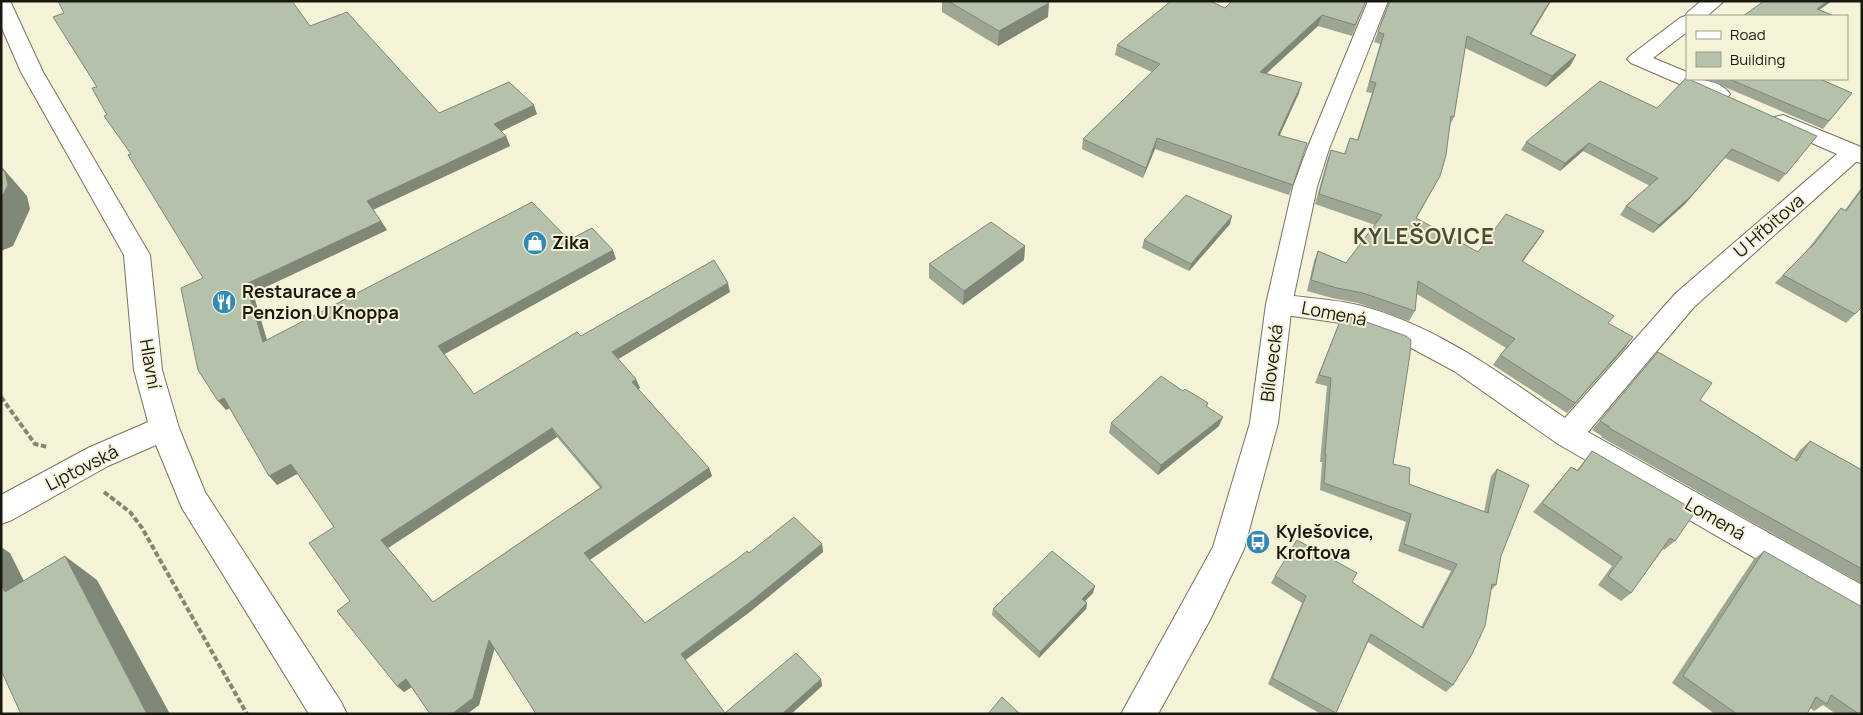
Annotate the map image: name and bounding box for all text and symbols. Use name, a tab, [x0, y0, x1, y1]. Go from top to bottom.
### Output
legend	[1686, 15, 1848, 80]
text: Road	[1730, 24, 1766, 45]
text: Building	[1730, 49, 1785, 70]
street label: U Hřbitova	[1728, 188, 1809, 262]
district label: KYLEŠOVICE	[1353, 221, 1495, 251]
shop icon: Zika	[522, 230, 548, 256]
place label: Zika	[552, 230, 589, 254]
place label: Restaurace a Penzion U Knoppa	[242, 279, 399, 324]
restaurant icon: Restaurace a Penzion U Knoppa	[211, 289, 237, 315]
street label: Lomená	[1300, 295, 1369, 331]
street label: Bílovecká	[1254, 323, 1288, 403]
street label: Hlavní	[135, 337, 167, 391]
street label: Liptovská	[41, 439, 122, 496]
street label: Lomená	[1681, 491, 1750, 545]
place label: Kylešovice, Kroftova	[1276, 519, 1374, 564]
bus stop icon: Kylešovice, Kroftova	[1245, 529, 1271, 555]

